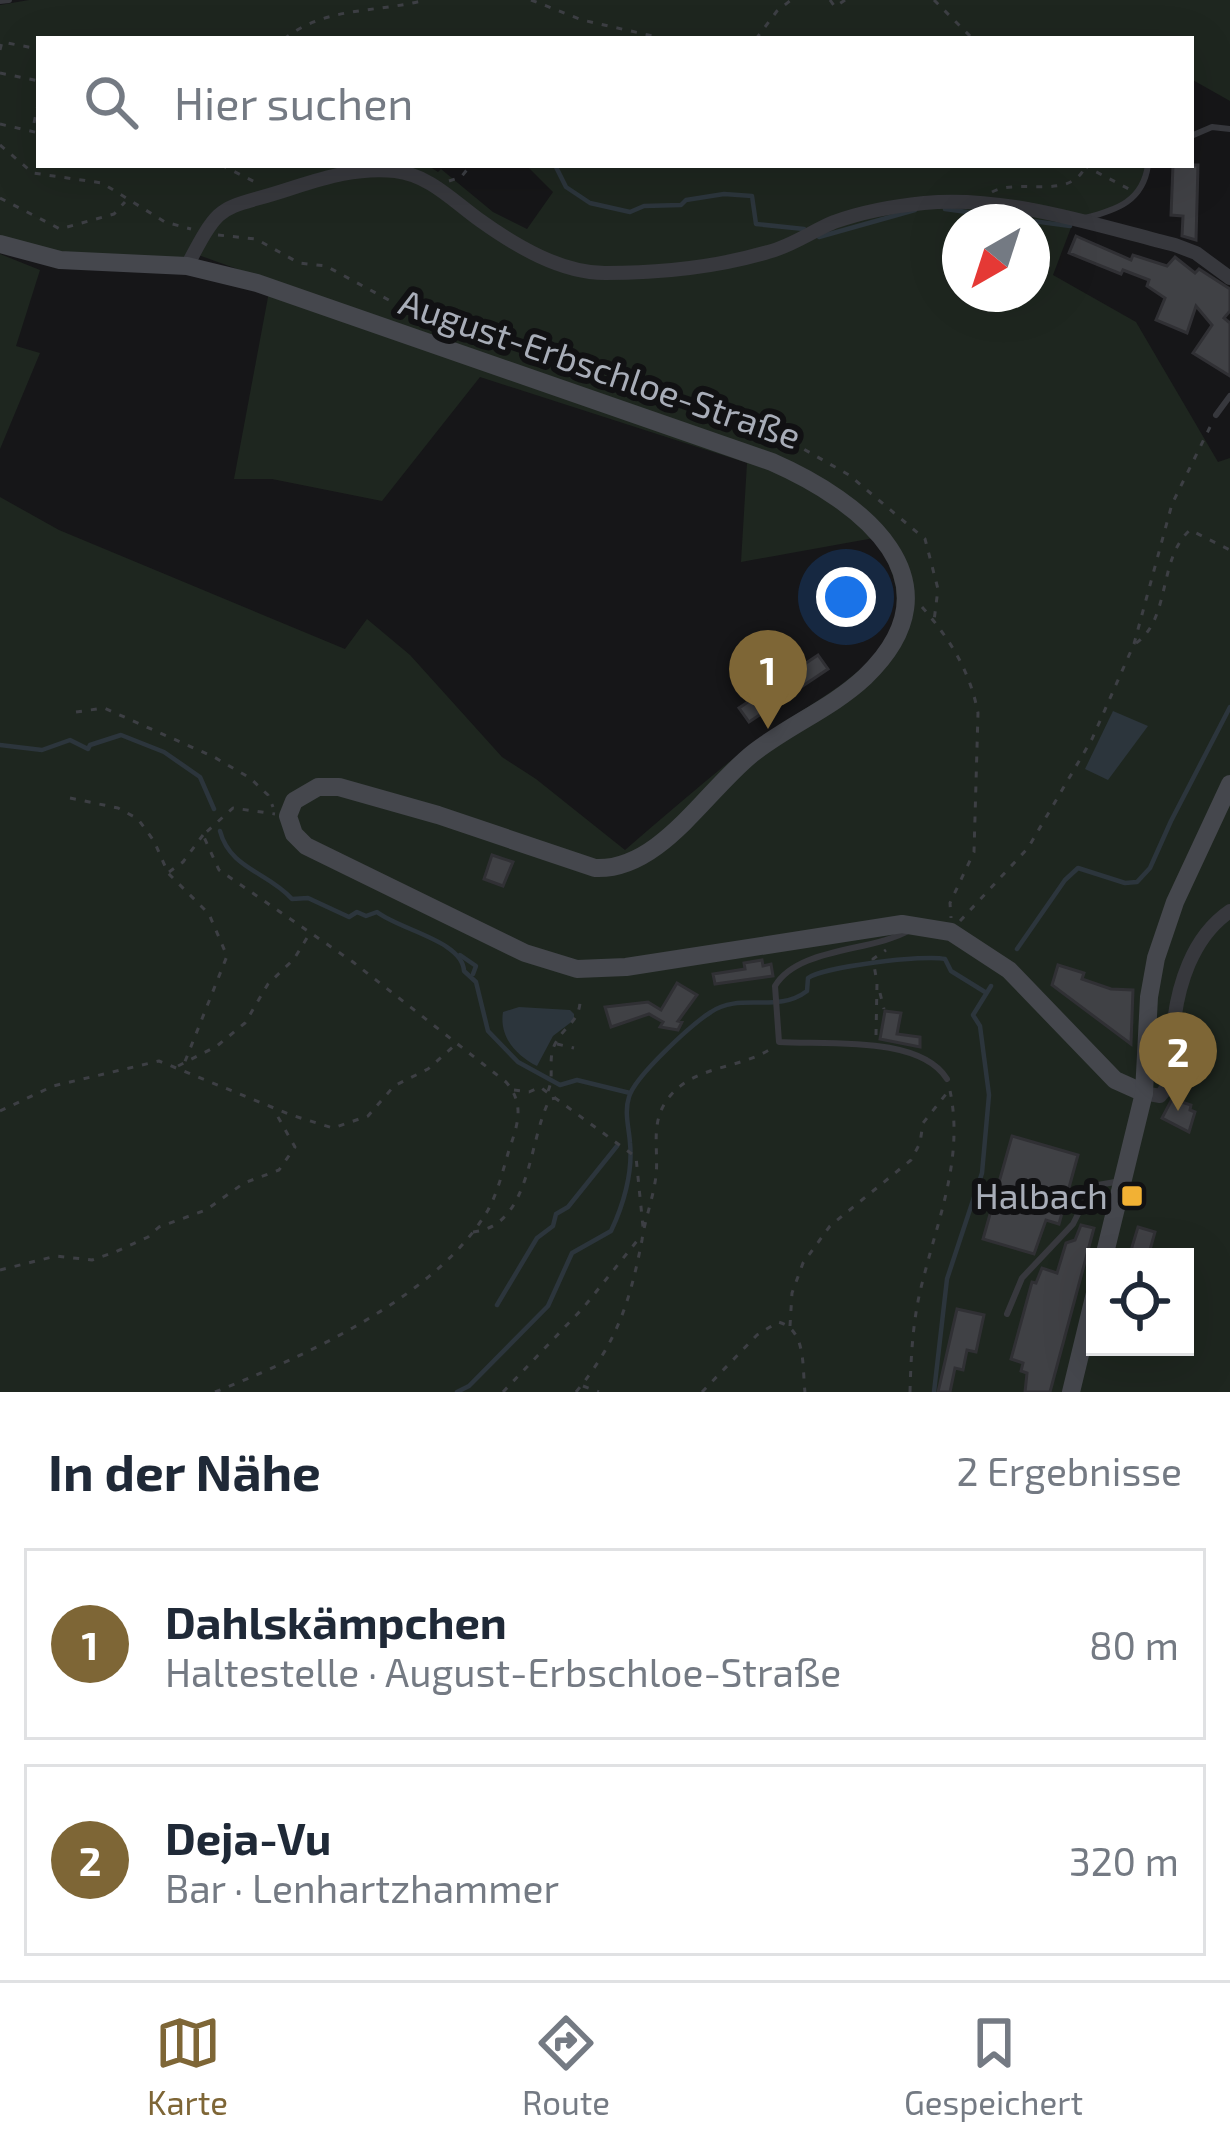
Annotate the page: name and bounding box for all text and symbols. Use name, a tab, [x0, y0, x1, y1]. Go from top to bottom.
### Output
search box	[36, 36, 1194, 168]
icon: search	[78, 69, 144, 135]
text: Hier suchen	[174, 75, 414, 129]
north arrow	[942, 204, 1050, 312]
street label: August-Erbschloe-Straße	[394, 279, 807, 456]
your location	[816, 567, 876, 627]
pin: 1	[729, 630, 807, 729]
pin: 2	[1139, 1012, 1217, 1111]
place label: Halbach	[975, 1173, 1108, 1216]
marker: Halbach	[1119, 1183, 1145, 1209]
map controls	[1086, 1248, 1194, 1356]
button: locate	[1086, 1248, 1194, 1356]
text: In der Nähe	[48, 1440, 321, 1501]
text: 2 Ergebnisse	[956, 1447, 1182, 1494]
text: Dahlskämpchen	[165, 1594, 507, 1648]
text: 1	[82, 1621, 98, 1668]
text: 80 m	[1089, 1621, 1179, 1668]
text: Haltestelle · August-Erbschloe-Straße	[165, 1648, 841, 1695]
text: Deja-Vu	[165, 1810, 331, 1864]
text: 2	[79, 1837, 101, 1884]
text: 320 m	[1069, 1837, 1179, 1884]
text: Bar · Lenhartzhammer	[165, 1864, 559, 1911]
tab: Karte	[147, 2010, 228, 2122]
tab: Route	[522, 2010, 610, 2122]
tab: Gespeichert	[904, 2010, 1083, 2122]

